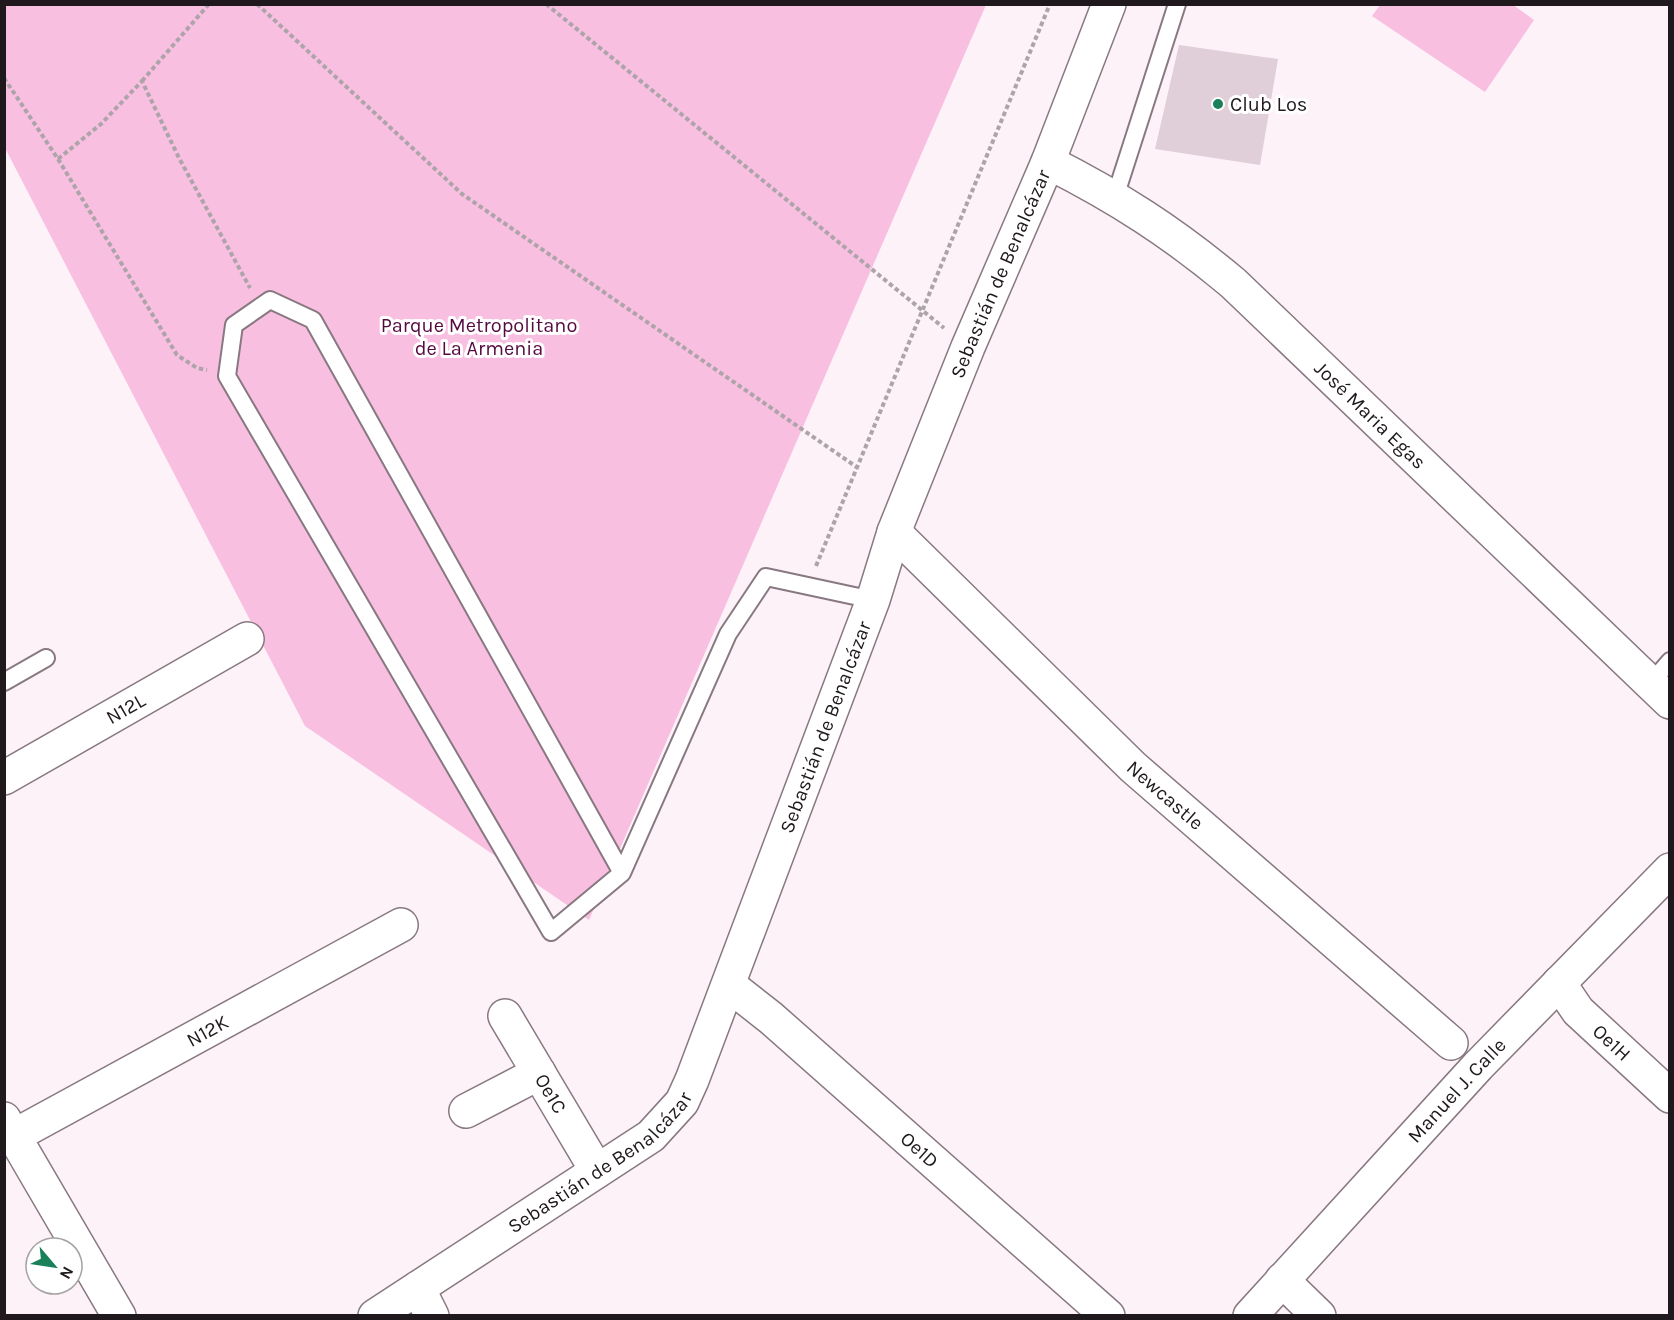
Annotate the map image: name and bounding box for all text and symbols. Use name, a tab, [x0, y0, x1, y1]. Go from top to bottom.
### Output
place label: Club Los	[1230, 93, 1307, 116]
marker: Club Los	[1211, 97, 1225, 111]
street label: Sebastián de Benalcázar	[946, 166, 1056, 381]
park label: Parque Metropolitano de La Armenia	[381, 314, 577, 360]
street label: José Maria Egas	[1310, 356, 1431, 474]
street label: Sebastián de Benalcázar	[775, 617, 876, 836]
street label: N12L	[102, 688, 150, 729]
street label: Newcastle	[1122, 756, 1208, 835]
street label: N12K	[183, 1010, 232, 1052]
street label: Oe1H	[1588, 1020, 1635, 1066]
street label: Manuel J. Calle	[1403, 1034, 1511, 1147]
street label: Oe1C	[530, 1070, 571, 1118]
street label: Sebastián de Benalcázar	[504, 1088, 697, 1238]
street label: Oe1D	[896, 1127, 943, 1173]
north arrow	[24, 1236, 84, 1296]
text: N	[56, 1263, 78, 1283]

